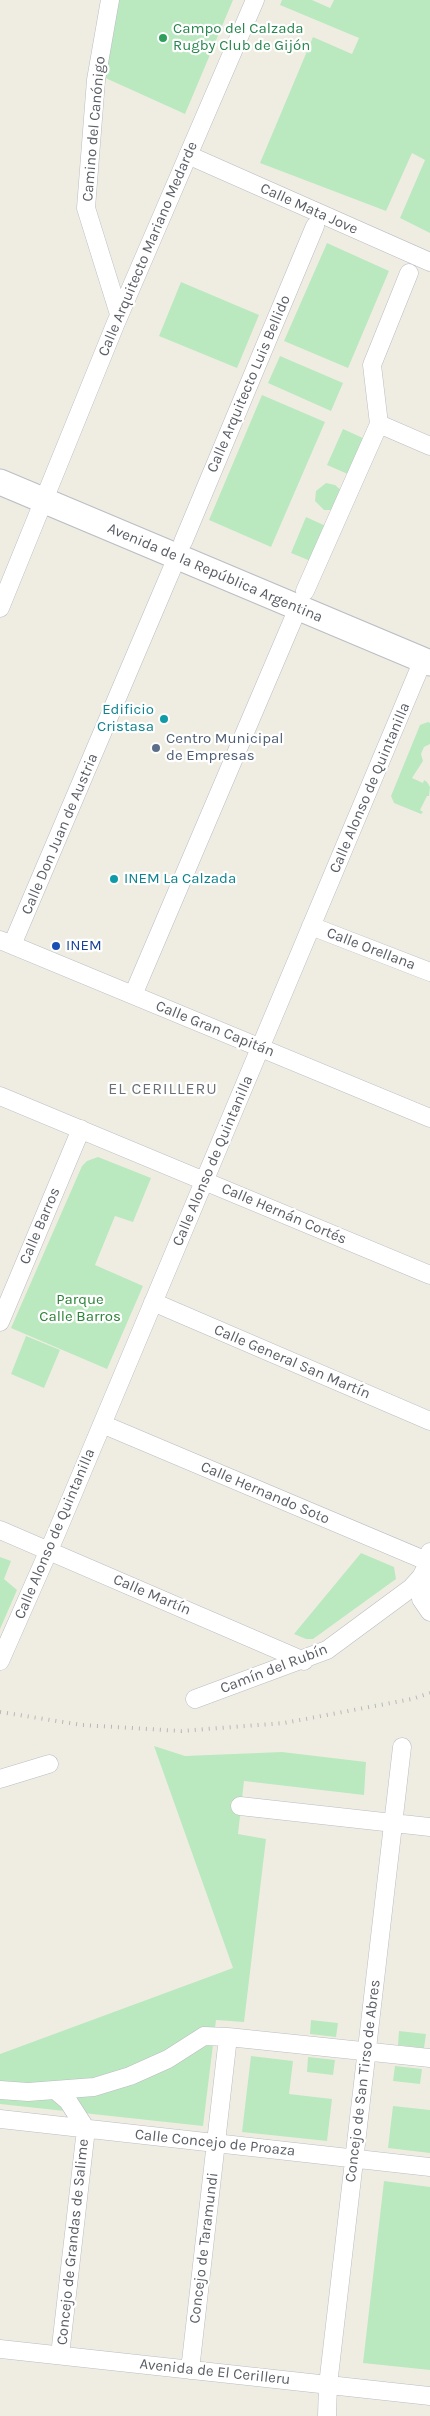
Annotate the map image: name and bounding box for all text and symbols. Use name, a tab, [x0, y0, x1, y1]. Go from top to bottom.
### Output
place label: Campo del Calzada Rugby Club de Gijón	[173, 20, 310, 55]
marker: Campo del Calzada Rugby Club de Gijón	[157, 32, 169, 44]
street label: Camino del Canónigo	[79, 55, 109, 203]
street label: Calle Arquitecto Mariano Medarde	[94, 139, 202, 359]
street label: Calle Mata Jove	[257, 179, 361, 239]
street label: Calle Arquitecto Luis Bellido	[203, 293, 295, 475]
street label: Avenida de la República Argentina	[105, 519, 325, 627]
street label: Calle Alonso de Quintanilla	[326, 700, 414, 876]
place label: Edificio Cristasa	[97, 701, 154, 736]
marker: Edificio Cristasa	[158, 713, 170, 725]
place label: Centro Municipal de Empresas	[166, 730, 284, 765]
marker: Centro Municipal de Empresas	[150, 742, 162, 754]
street label: Calle Don Juan de Austria	[18, 751, 102, 917]
place label: INEM La Calzada	[124, 870, 236, 888]
marker: INEM La Calzada	[108, 873, 120, 885]
street label: Calle Orellana	[324, 924, 418, 974]
place label: INEM	[66, 937, 102, 955]
marker: INEM	[50, 940, 62, 952]
street label: Calle Gran Capitán	[153, 997, 277, 1061]
street label: Calle Alonso de Quintanilla	[169, 1073, 257, 1249]
district label: EL CERILLERU	[107, 1079, 219, 1099]
street label: Calle Hernán Cortés	[219, 1179, 349, 1249]
street label: Calle Barros	[16, 1185, 64, 1267]
park label: Parque Calle Barros	[39, 1291, 121, 1326]
street label: Calle General San Martín	[211, 1321, 373, 1403]
street label: Calle Alonso de Quintanilla	[11, 1446, 99, 1622]
street label: Calle Hernando Soto	[198, 1458, 332, 1528]
street label: Calle Martín	[110, 1571, 194, 1619]
street label: Camín del Rubín	[218, 1640, 330, 1698]
street label: Concejo de San Tirso de Abres	[342, 1979, 384, 2183]
street label: Calle Concejo de Proaza	[134, 2126, 296, 2160]
street label: Concejo de Grandas de Salime	[53, 2138, 93, 2346]
street label: Concejo de Taramundi	[186, 2171, 222, 2325]
street label: Avenida de El Cerilleru	[139, 2355, 291, 2389]

